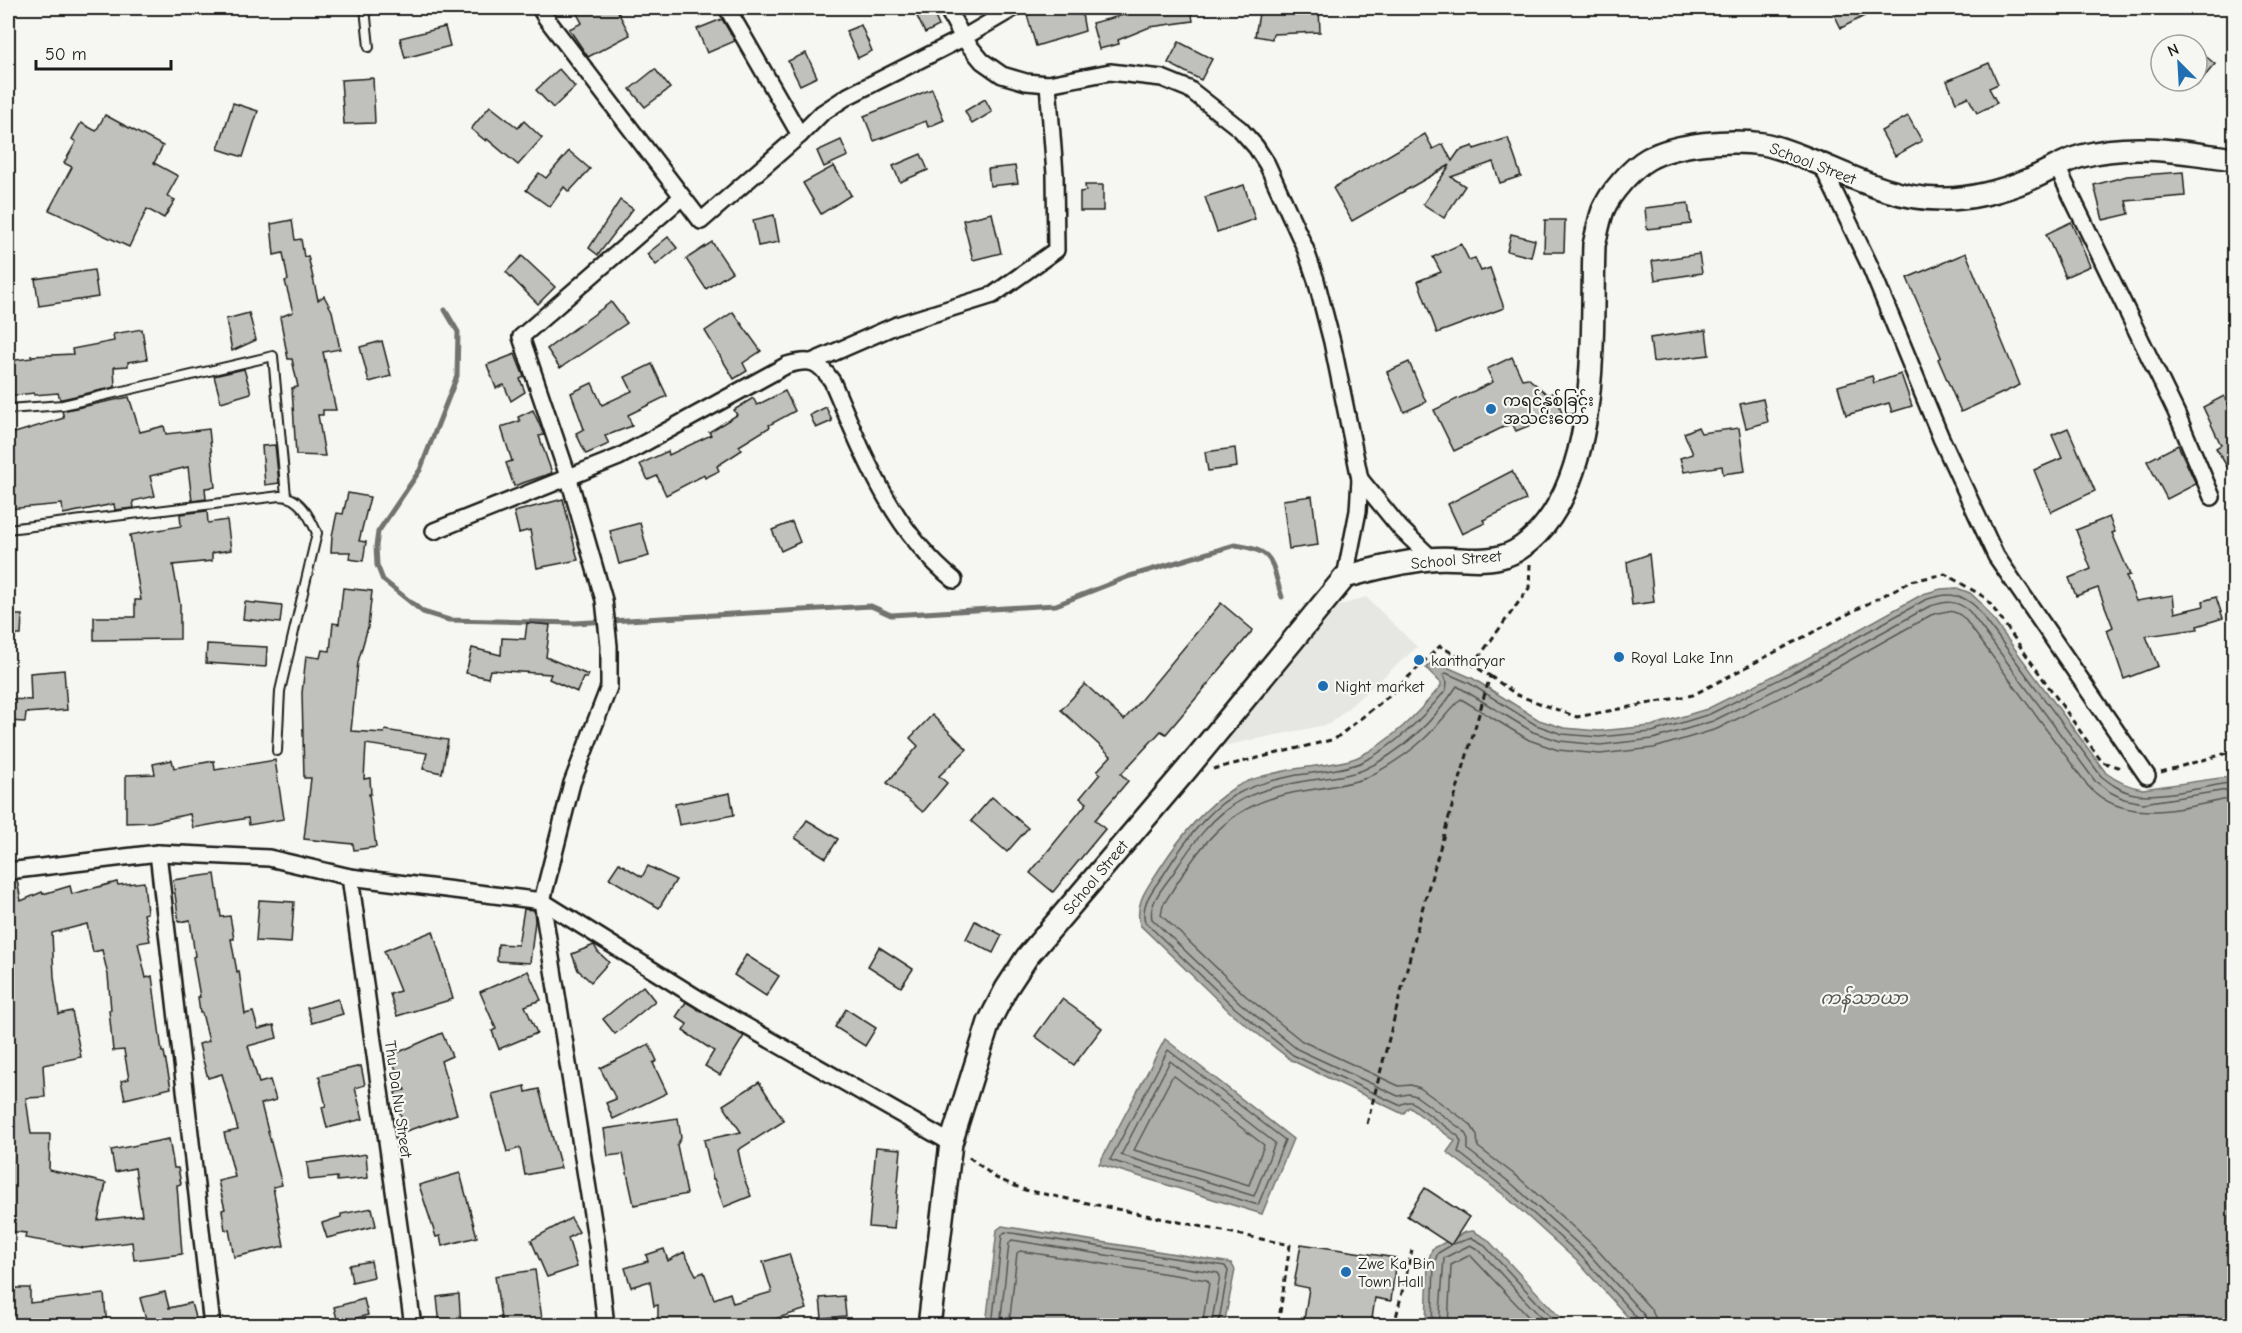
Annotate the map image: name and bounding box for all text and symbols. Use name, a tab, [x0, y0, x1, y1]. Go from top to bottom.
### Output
scale bar	[36, 33, 171, 71]
north arrow	[2149, 33, 2209, 93]
text: N	[2165, 40, 2182, 61]
text: 50 m	[45, 44, 87, 65]
street label: School Street	[1767, 139, 1859, 189]
place label: ကရင်နှစ်ခြင်း အသင်းတော်	[1503, 389, 1594, 428]
marker: ကရင်နှစ်ခြင်း အသင်းတော်	[1484, 402, 1498, 416]
street label: School Street	[1410, 547, 1503, 573]
place label: Royal Lake Inn	[1631, 649, 1733, 667]
marker: Royal Lake Inn	[1612, 650, 1626, 664]
place label: kantharyar	[1431, 652, 1505, 670]
marker: kantharyar	[1412, 653, 1426, 667]
place label: Night market	[1335, 678, 1424, 696]
marker: Night market	[1316, 679, 1330, 693]
street label: School Street	[1060, 837, 1132, 918]
water label: ကန်သာယာ	[1820, 985, 1909, 1013]
street label: Thu Da Nu Street	[381, 1039, 415, 1159]
place label: Zwe Ka Bin Town Hall	[1358, 1255, 1435, 1291]
marker: Zwe Ka Bin Town Hall	[1339, 1265, 1353, 1279]

